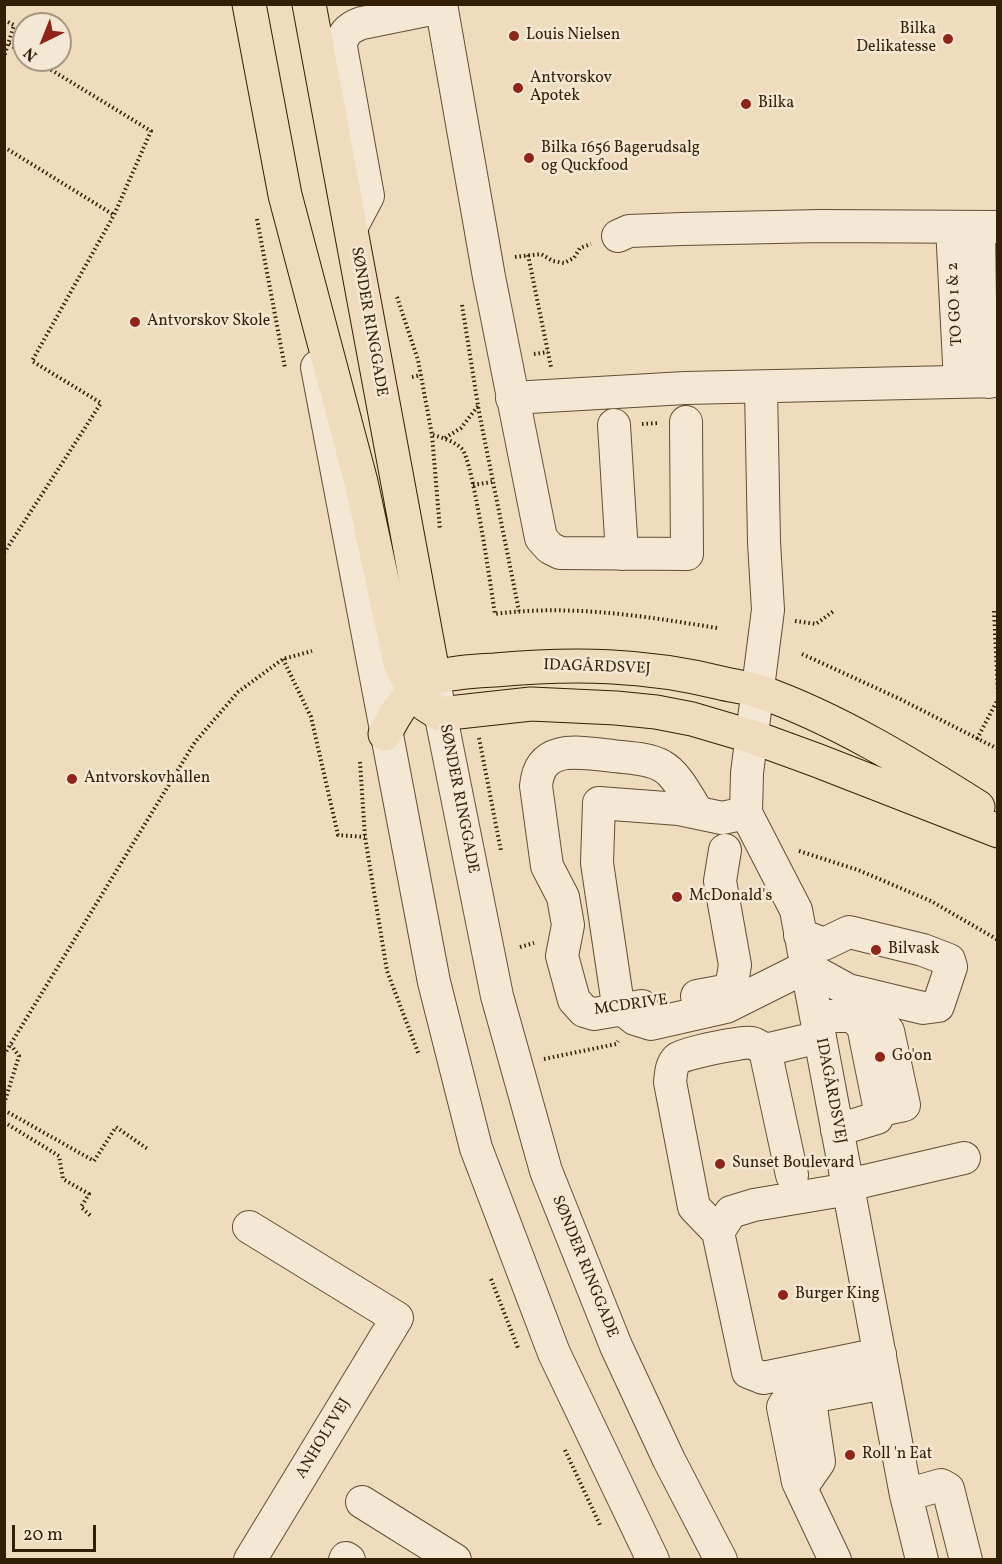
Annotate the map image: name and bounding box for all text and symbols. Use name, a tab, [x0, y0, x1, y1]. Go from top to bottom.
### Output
north arrow	[12, 12, 72, 72]
place label: Bilka Delikatesse	[856, 20, 936, 58]
place label: Louis Nielsen	[526, 26, 620, 46]
marker: Louis Nielsen	[507, 29, 521, 43]
marker: Bilka Delikatesse	[941, 32, 955, 46]
text: N	[19, 42, 43, 66]
place label: Antvorskov Apotek	[530, 69, 612, 107]
marker: Antvorskov Apotek	[511, 81, 525, 95]
place label: Bilka	[758, 94, 794, 114]
marker: Bilka	[739, 97, 753, 111]
place label: Bilka 1656 Bagerudsalg og Quckfood	[541, 139, 700, 177]
marker: Bilka 1656 Bagerudsalg og Quckfood	[522, 151, 536, 165]
street label: SØNDER RINGGADE	[345, 246, 391, 398]
street label: TO GO 1 & 2	[944, 262, 968, 346]
place label: Antvorskov Skole	[147, 312, 270, 332]
marker: Antvorskov Skole	[128, 315, 142, 329]
street label: IDAGÅRDSVEJ	[543, 657, 651, 679]
street label: SØNDER RINGGADE	[434, 723, 482, 875]
place label: Antvorskovhallen	[84, 769, 210, 789]
marker: Antvorskovhallen	[65, 772, 79, 786]
place label: McDonald's	[689, 887, 772, 907]
marker: McDonald's	[670, 890, 684, 904]
place label: Bilvask	[888, 940, 940, 960]
marker: Bilvask	[869, 943, 883, 957]
street label: MCDRIVE	[593, 991, 669, 1021]
street label: IDAGÅRDSVEJ	[810, 1036, 850, 1146]
place label: Go'on	[892, 1047, 932, 1067]
marker: Go'on	[873, 1050, 887, 1064]
place label: Sunset Boulevard	[732, 1154, 855, 1174]
marker: Sunset Boulevard	[713, 1157, 727, 1171]
street label: SØNDER RINGGADE	[547, 1193, 621, 1341]
place label: Burger King	[795, 1285, 880, 1305]
marker: Burger King	[776, 1288, 790, 1302]
street label: ANHOLTVEJ	[292, 1395, 356, 1483]
place label: Roll 'n Eat	[862, 1445, 932, 1465]
marker: Roll 'n Eat	[843, 1448, 857, 1462]
scale bar	[15, 1513, 99, 1551]
text: 20 m	[23, 1523, 63, 1548]

